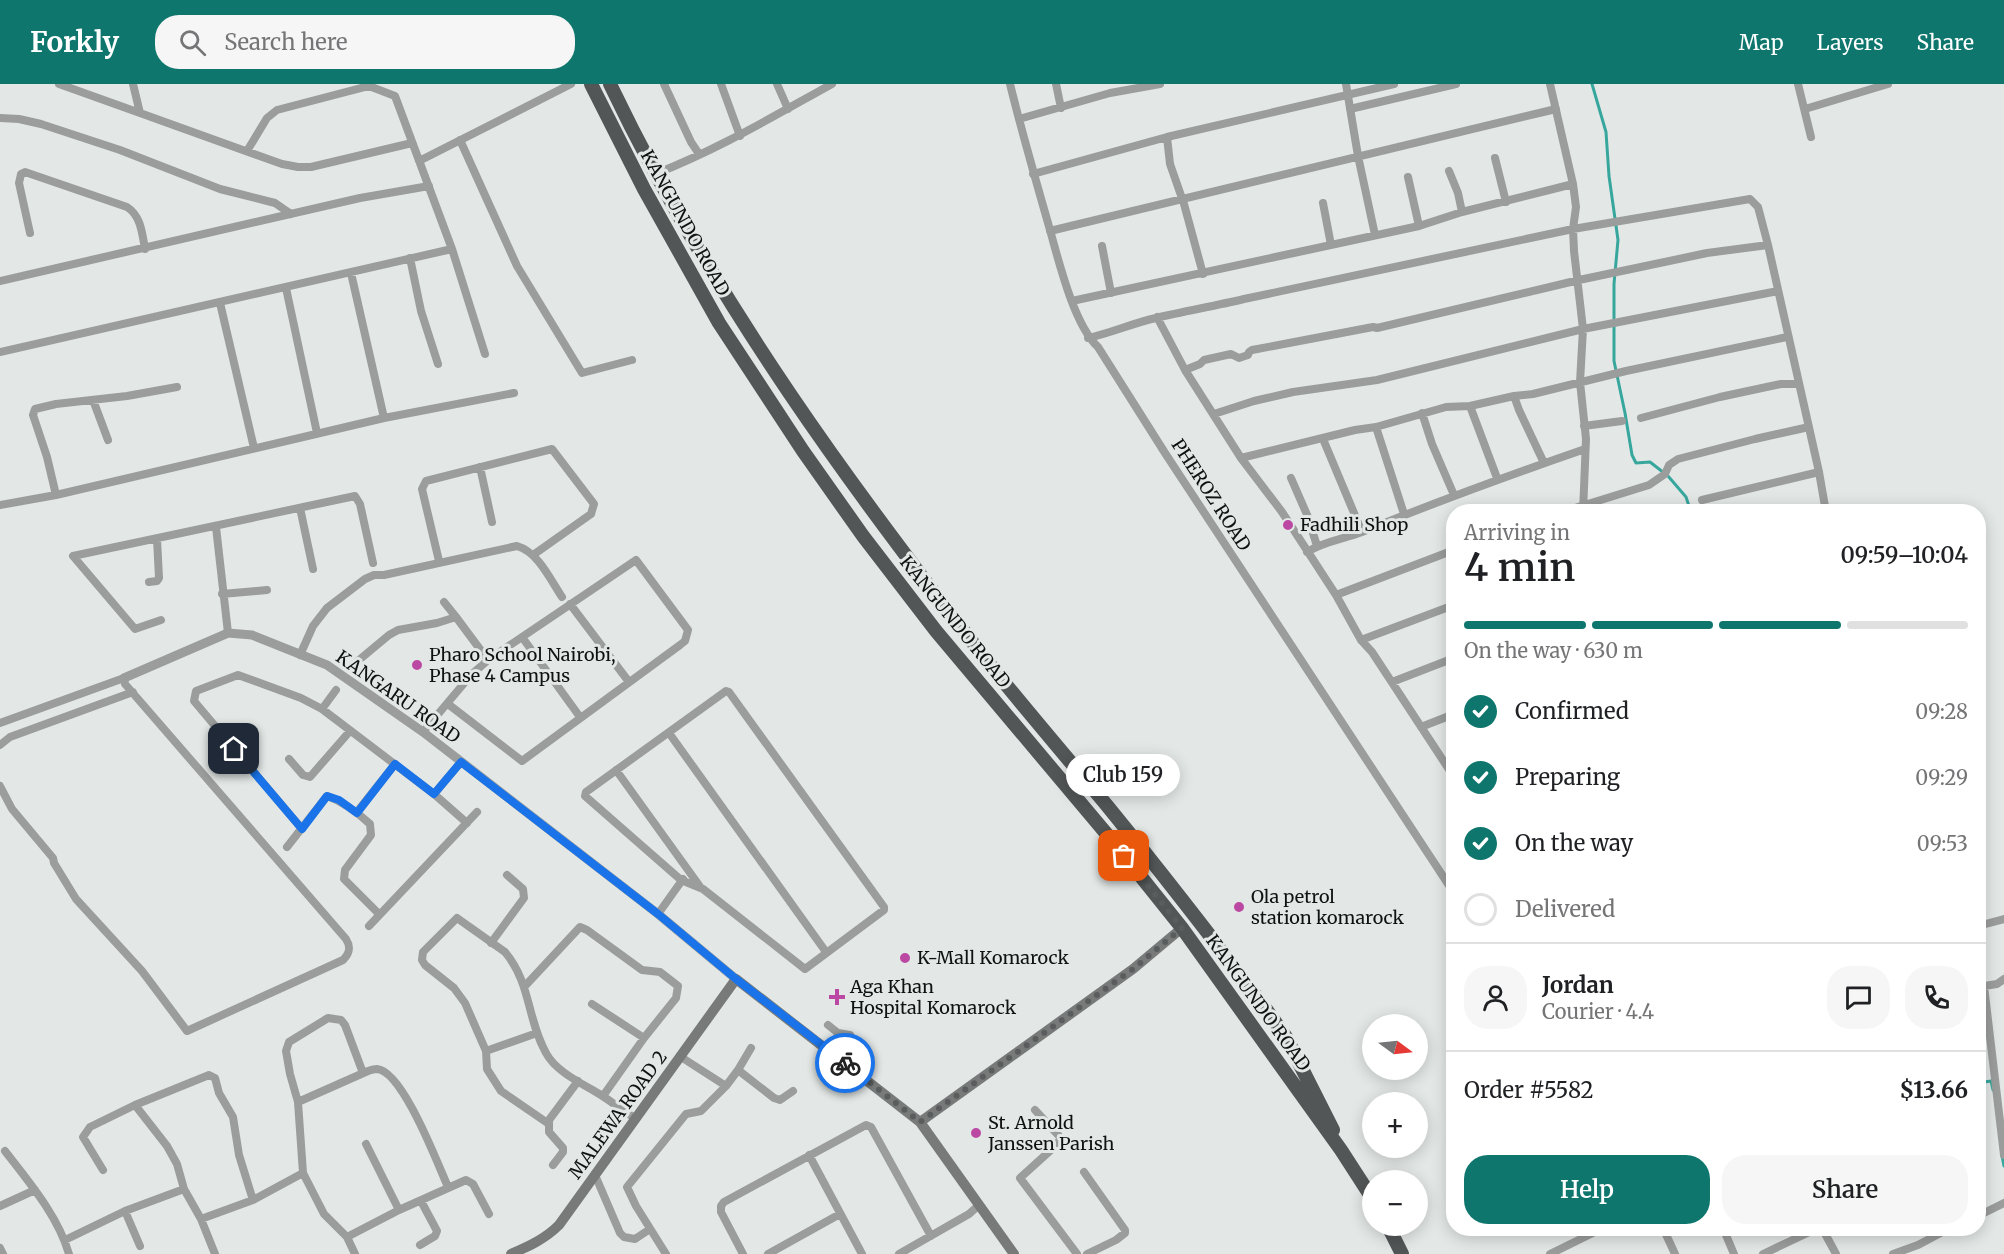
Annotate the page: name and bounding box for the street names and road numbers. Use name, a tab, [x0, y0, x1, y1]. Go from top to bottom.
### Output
street label: KANGUNDO ROAD	[636, 146, 735, 300]
street label: PHEROZ ROAD	[1167, 434, 1256, 555]
street label: KANGUNDO ROAD	[895, 551, 1016, 692]
street label: KANGARU ROAD	[332, 645, 465, 748]
street label: KANGUNDO ROAD	[1201, 930, 1316, 1076]
street label: MALEWA ROAD 2	[563, 1046, 672, 1183]

